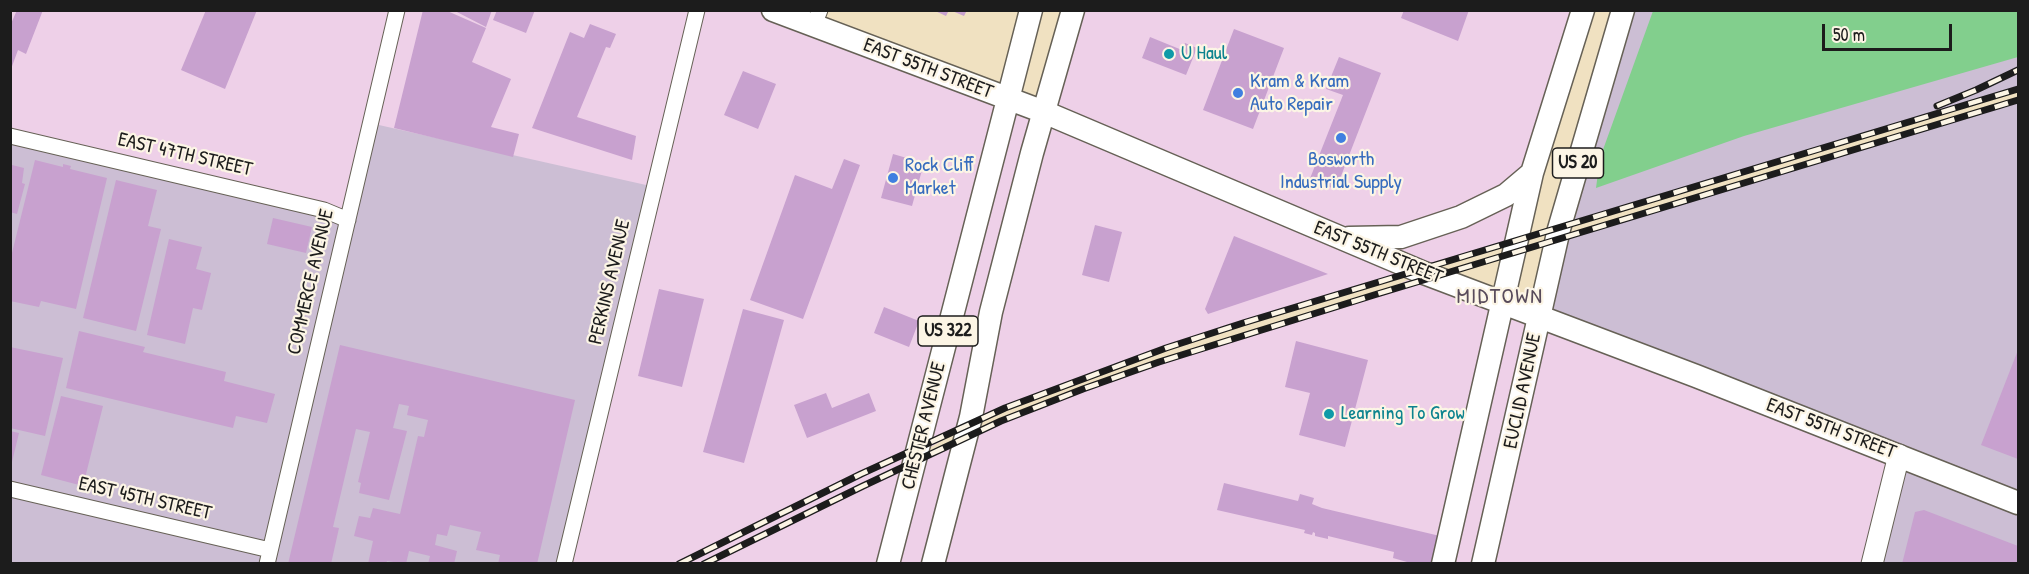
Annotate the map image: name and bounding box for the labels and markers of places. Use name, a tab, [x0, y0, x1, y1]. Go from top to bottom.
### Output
place label: U Haul	[1181, 42, 1227, 66]
marker: U Haul	[1162, 47, 1176, 61]
place label: Kram & Kram Auto Repair	[1250, 70, 1349, 117]
marker: Kram & Kram Auto Repair	[1231, 86, 1245, 100]
marker: Bosworth Industrial Supply	[1334, 131, 1348, 145]
place label: Bosworth Industrial Supply	[1280, 148, 1402, 195]
place label: Rock Cliff Market	[905, 154, 974, 201]
marker: Rock Cliff Market	[886, 171, 900, 185]
place label: Learning To Grow	[1341, 402, 1465, 426]
marker: Learning To Grow	[1322, 407, 1336, 421]

